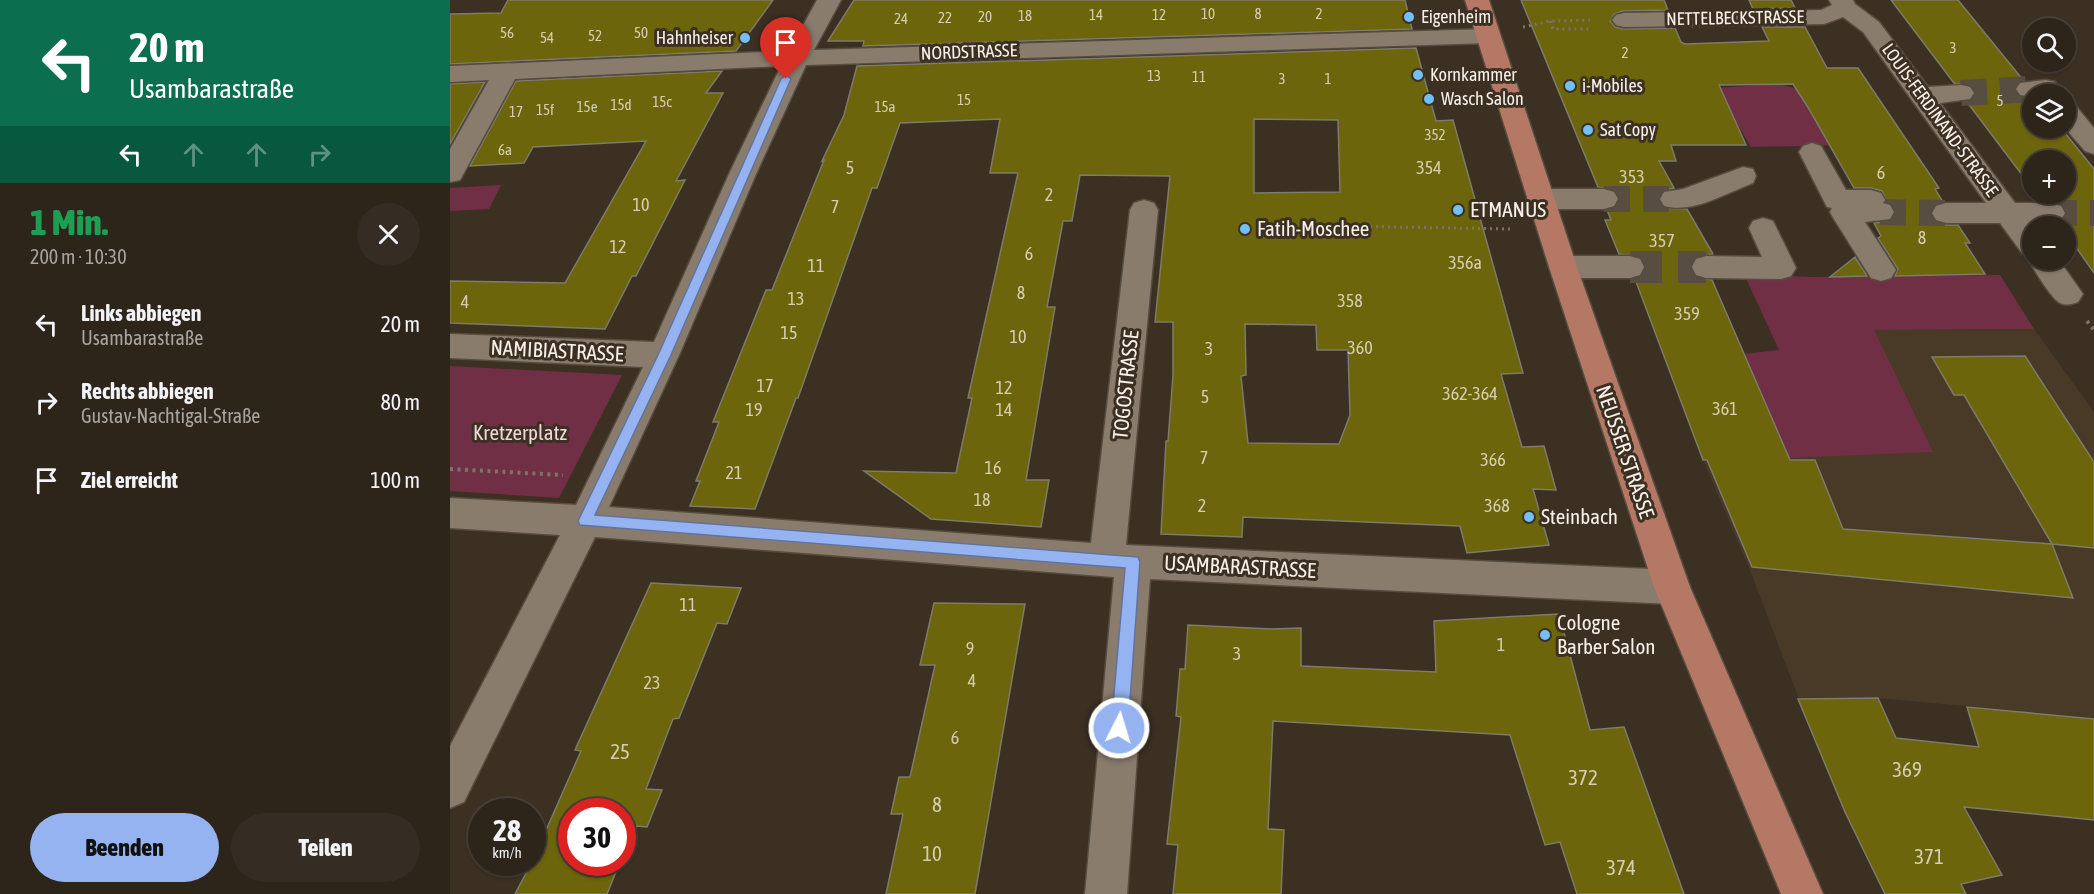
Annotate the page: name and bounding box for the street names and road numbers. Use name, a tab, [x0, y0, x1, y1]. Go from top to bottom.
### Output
street label: NETTELBECKSTRASSE	[1666, 6, 1804, 29]
street label: NORDSTRASSE	[920, 39, 1018, 64]
street label: LOUIS-FERDINAND-STRASSE	[1878, 39, 2003, 200]
street label: TOGOSTRASSE	[1107, 329, 1143, 441]
street label: NAMIBIASTRASSE	[490, 335, 624, 365]
street label: NEUSSER STRASSE	[1592, 382, 1660, 521]
street label: USAMBARASTRASSE	[1164, 550, 1317, 582]

